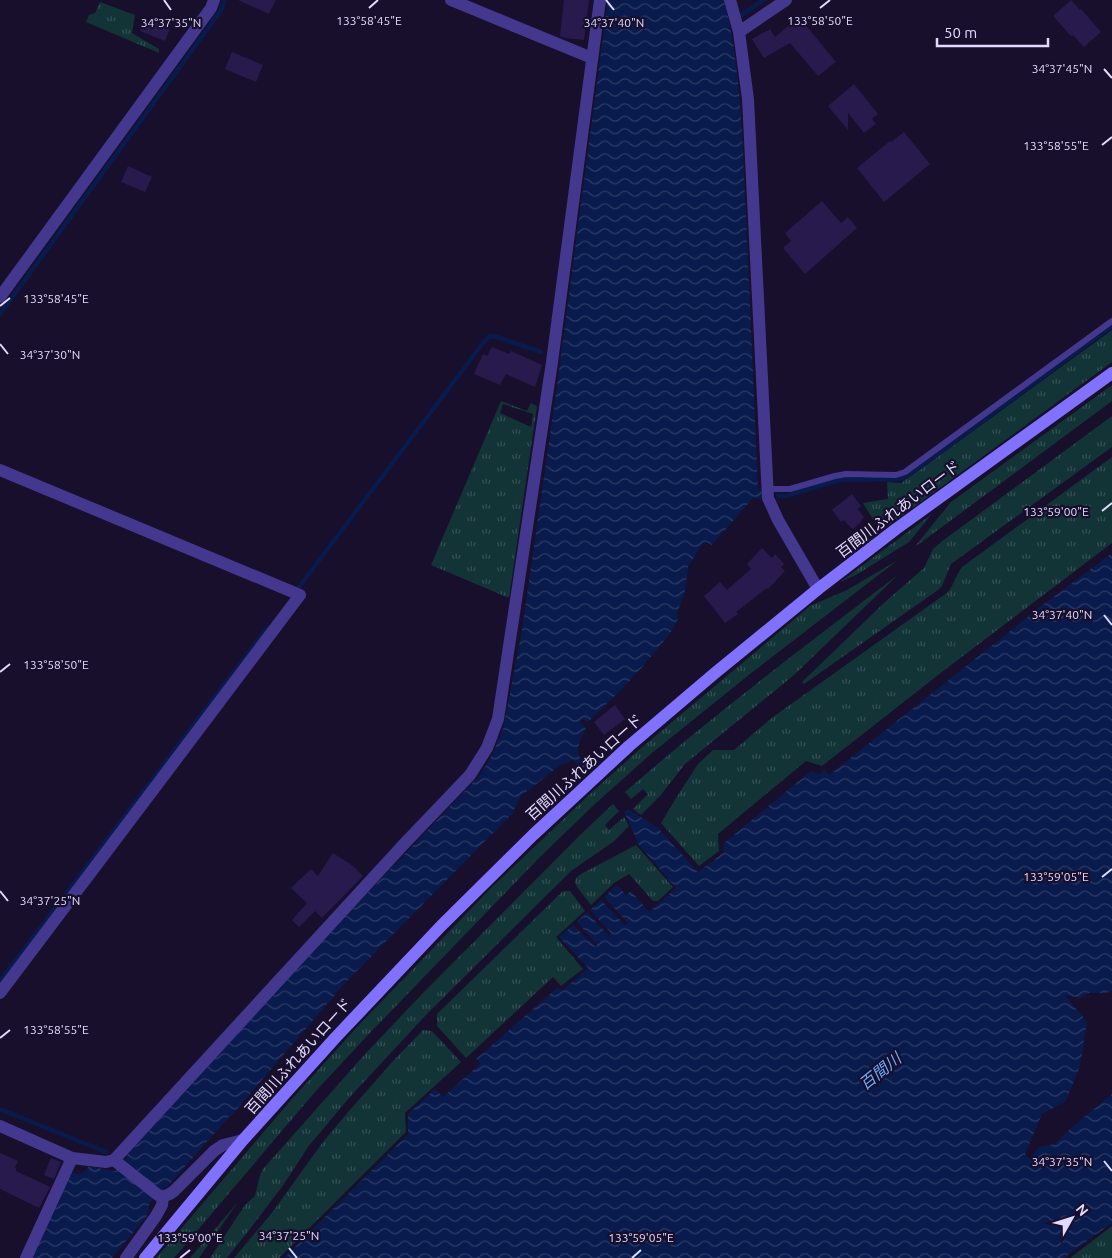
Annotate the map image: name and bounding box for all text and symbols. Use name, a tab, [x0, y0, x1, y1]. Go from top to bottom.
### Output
text: 133°58'45"E	[336, 14, 402, 27]
text: 133°58'50"E	[787, 14, 853, 27]
scale bar	[937, 15, 1048, 47]
text: 34°37'35"N	[141, 16, 201, 29]
text: 34°37'40"N	[584, 16, 644, 29]
text: 50 m	[944, 24, 977, 41]
text: 34°37'45"N	[1032, 62, 1092, 75]
text: 133°58'55"E	[1023, 139, 1089, 152]
text: 133°58'45"E	[23, 292, 89, 305]
text: 34°37'30"N	[20, 348, 80, 361]
street label: 百間川ふれあいロード	[833, 457, 963, 561]
text: 133°59'00"E	[1023, 505, 1089, 518]
text: 34°37'40"N	[1032, 608, 1092, 621]
text: 133°58'50"E	[23, 658, 89, 671]
street label: 百間川ふれあいロード	[523, 710, 645, 824]
text: 133°59'05"E	[1023, 870, 1089, 883]
text: 34°37'25"N	[20, 894, 80, 907]
street label: 百間川ふれあいロード	[241, 995, 355, 1117]
text: 133°58'55"E	[23, 1023, 89, 1036]
water label: 百間川	[856, 1048, 906, 1093]
text: 34°37'35"N	[1032, 1155, 1092, 1168]
north arrow	[1047, 1193, 1097, 1243]
text: N	[1073, 1201, 1092, 1219]
text: 34°37'25"N	[259, 1229, 319, 1242]
text: 133°59'00"E	[157, 1231, 223, 1244]
text: 133°59'05"E	[608, 1231, 674, 1244]

